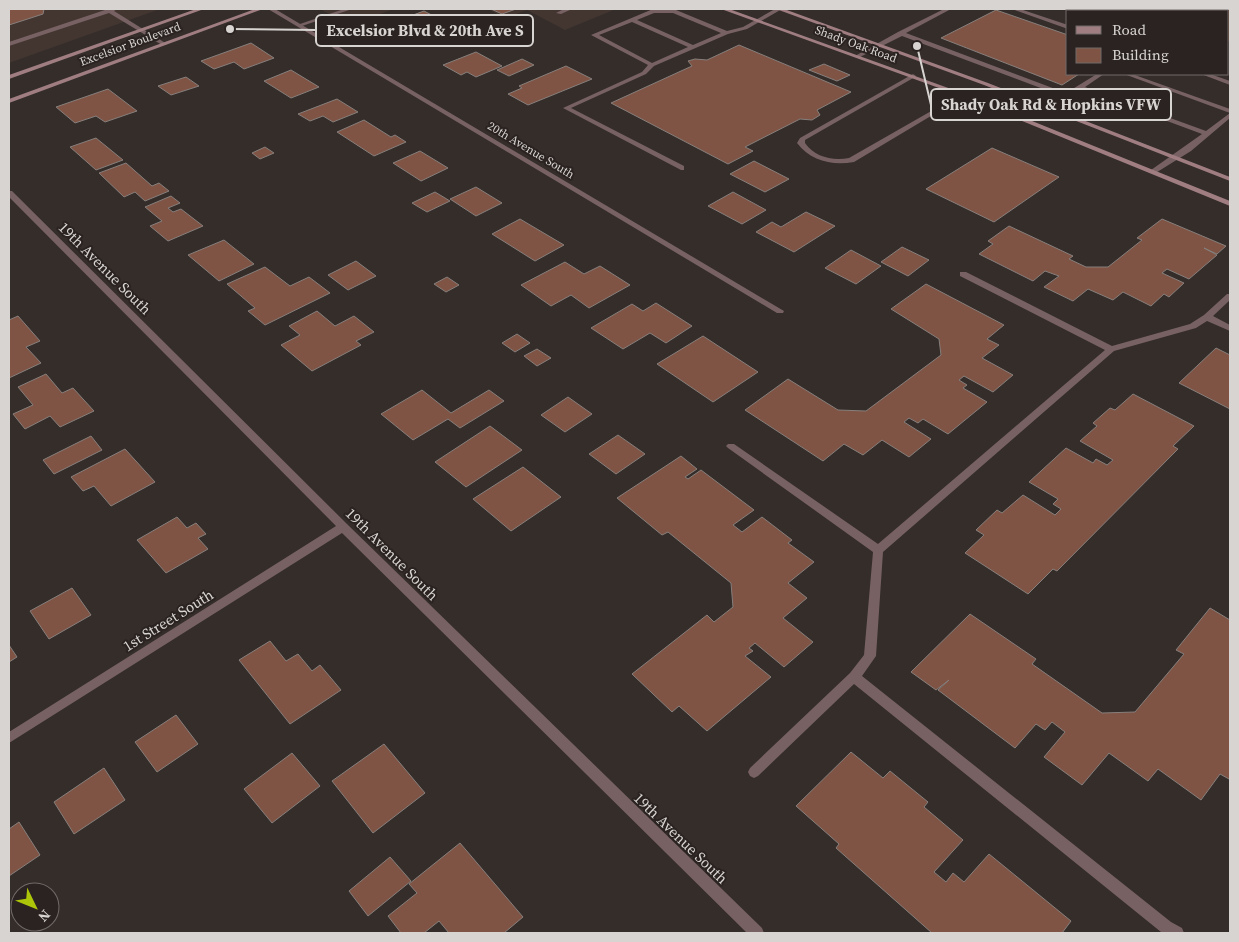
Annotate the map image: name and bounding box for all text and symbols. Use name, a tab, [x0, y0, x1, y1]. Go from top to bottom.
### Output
legend	[1066, 10, 1229, 75]
callout: Excelsior Blvd & 20th Ave S	[316, 15, 533, 46]
street label: Excelsior Boulevard	[77, 18, 183, 70]
text: Excelsior Blvd & 20th Ave S	[326, 19, 524, 41]
text: Road	[1112, 19, 1146, 40]
street label: Shady Oak Road	[813, 22, 899, 66]
text: Building	[1112, 44, 1169, 65]
callout: Shady Oak Rd & Hopkins VFW	[931, 89, 1171, 120]
text: Shady Oak Rd & Hopkins VFW	[941, 93, 1161, 115]
street label: 20th Avenue South	[485, 118, 577, 182]
street label: 19th Avenue South	[54, 217, 156, 319]
street label: 19th Avenue South	[341, 503, 443, 605]
street label: 1st Street South	[119, 584, 217, 656]
street label: 19th Avenue South	[629, 788, 733, 888]
north arrow	[10, 882, 60, 932]
text: N	[34, 905, 55, 926]

